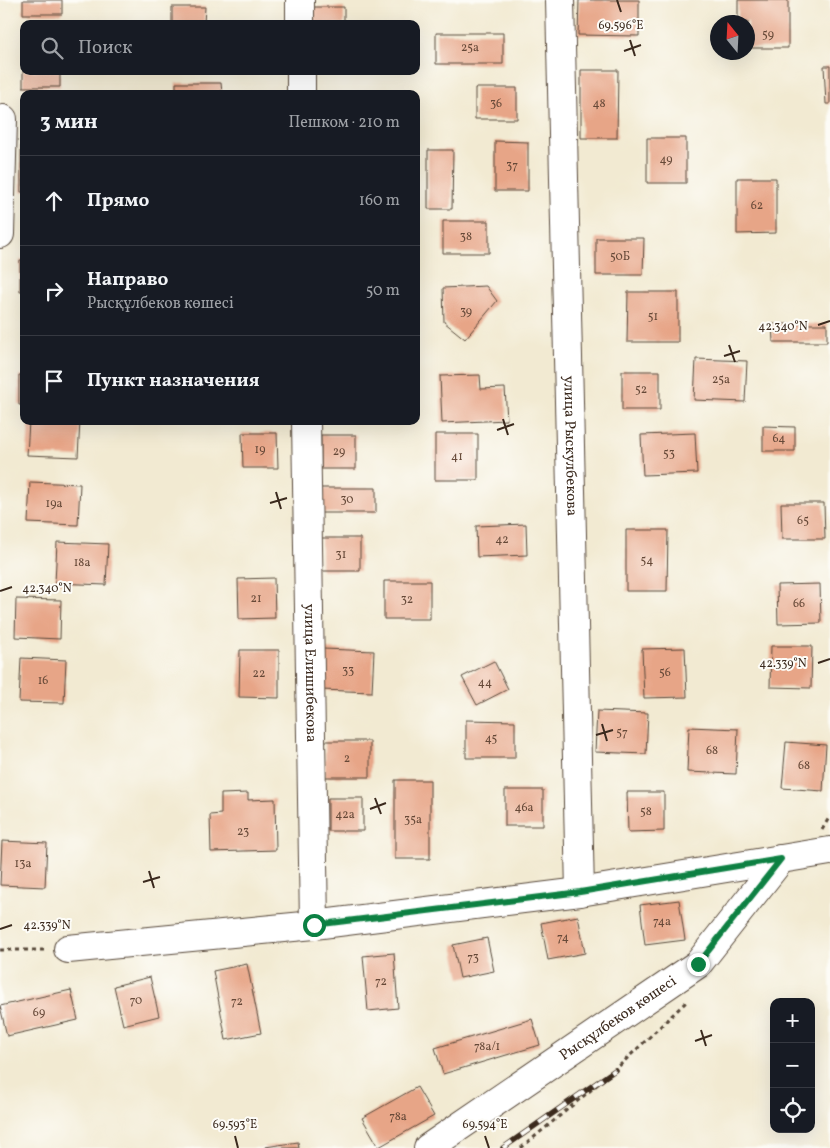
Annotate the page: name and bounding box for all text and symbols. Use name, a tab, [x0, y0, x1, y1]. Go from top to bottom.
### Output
north arrow	[710, 15, 755, 60]
text: 69.596°E	[599, 18, 643, 34]
search box	[20, 20, 420, 75]
house number: 59	[762, 27, 774, 43]
icon: search	[38, 34, 66, 62]
text: Поиск	[78, 35, 132, 61]
house number: 25а	[461, 40, 479, 56]
house number: 36	[490, 96, 502, 112]
house number: 48	[592, 96, 606, 112]
text: 3 мин	[40, 108, 98, 137]
text: Пешком · 210 m	[288, 112, 400, 134]
house number: 49	[659, 152, 673, 168]
house number: 37	[506, 158, 518, 174]
icon: ahead	[40, 187, 68, 215]
text: Прямо	[87, 188, 149, 214]
text: 160 m	[359, 190, 400, 212]
house number: 62	[751, 198, 763, 214]
house number: 38	[460, 229, 472, 245]
house number: 50Б	[610, 249, 630, 265]
text: Направо	[87, 267, 169, 293]
icon: right	[40, 277, 68, 305]
text: 50 m	[366, 280, 400, 302]
text: Рысқұлбеков көшесі	[87, 293, 234, 315]
house number: 39	[460, 304, 472, 320]
house number: 51	[648, 309, 658, 325]
text: 42.340°N	[758, 319, 808, 335]
icon: arrive	[40, 367, 68, 395]
text: Пункт назначения	[87, 368, 260, 394]
house number: 25а	[712, 372, 730, 388]
street label: улица Рыскулбекова	[558, 375, 582, 516]
house number: 52	[635, 382, 647, 398]
house number: 64	[773, 431, 785, 447]
house number: 19	[255, 442, 265, 458]
house number: 29	[333, 444, 345, 460]
house number: 53	[663, 446, 675, 462]
house number: 41	[451, 449, 463, 465]
house number: 30	[340, 492, 354, 508]
house number: 19а	[46, 496, 62, 512]
house number: 65	[797, 513, 809, 529]
house number: 42	[495, 532, 509, 548]
house number: 31	[336, 547, 346, 563]
house number: 54	[641, 553, 653, 569]
house number: 18а	[74, 555, 90, 571]
text: 42.340°N	[22, 581, 72, 597]
house number: 21	[250, 591, 262, 607]
house number: 32	[401, 592, 413, 608]
house number: 66	[793, 596, 805, 612]
street label: улица Елишибекова	[298, 603, 322, 742]
text: 42.339°N	[759, 656, 807, 672]
house number: 33	[342, 663, 354, 679]
house number: 56	[659, 665, 671, 681]
house number: 22	[253, 666, 265, 682]
house number: 16	[38, 673, 48, 689]
house number: 44	[478, 675, 492, 691]
house number: 57	[616, 725, 628, 741]
house number: 45	[485, 731, 498, 747]
house number: 68	[706, 743, 718, 759]
house number: 2	[344, 751, 350, 767]
house number: 68	[798, 758, 810, 774]
house number: 46а	[514, 800, 534, 816]
house number: 58	[640, 804, 652, 820]
house number: 42а	[335, 807, 355, 823]
house number: 35а	[404, 812, 422, 828]
house number: 23	[237, 824, 249, 840]
house number: 13а	[15, 856, 31, 872]
route start	[303, 914, 326, 937]
house number: 74а	[653, 914, 671, 930]
text: 42.339°N	[23, 918, 71, 934]
house number: 74	[557, 930, 569, 946]
house number: 73	[467, 950, 479, 966]
route end	[687, 953, 710, 976]
street label: Рысқұлбеков көшесі	[555, 971, 681, 1066]
house number: 72	[375, 974, 387, 990]
house number: 70	[130, 993, 142, 1009]
house number: 72	[231, 994, 243, 1010]
map controls	[770, 998, 815, 1133]
button: +	[770, 998, 815, 1043]
house number: 69	[33, 1005, 45, 1021]
house number: 78а/1	[474, 1039, 500, 1055]
button: −	[770, 1043, 815, 1088]
button: locate	[770, 1088, 815, 1133]
house number: 78а	[389, 1109, 407, 1125]
text: 69.593°E	[213, 1117, 257, 1133]
text: 69.594°E	[463, 1117, 507, 1133]

